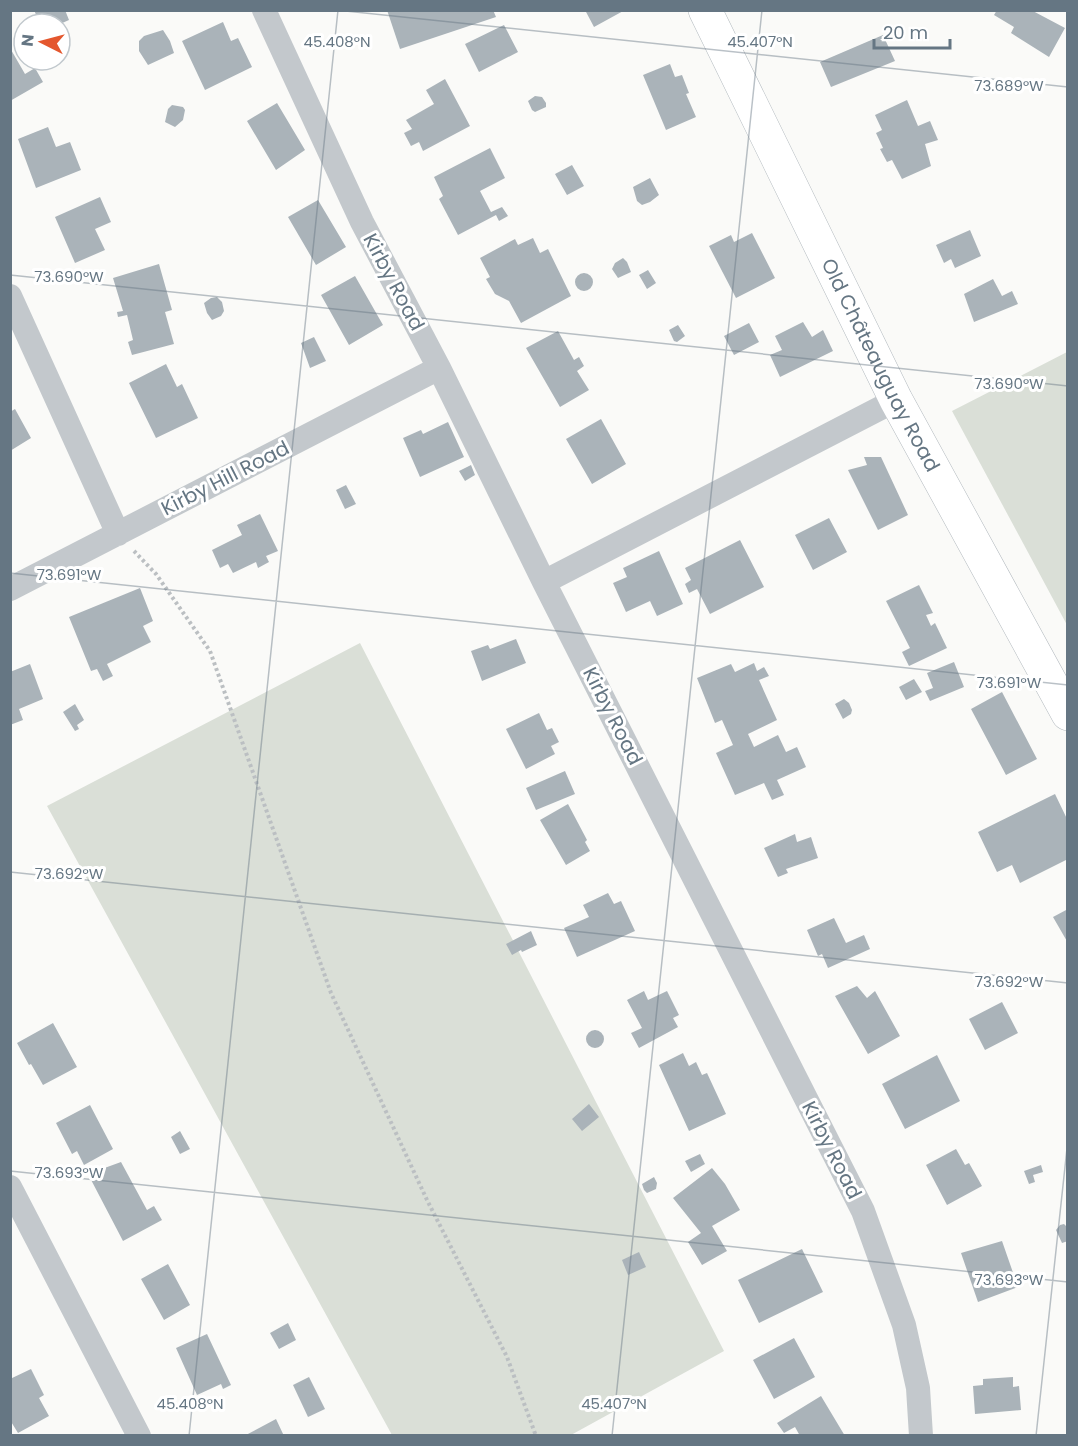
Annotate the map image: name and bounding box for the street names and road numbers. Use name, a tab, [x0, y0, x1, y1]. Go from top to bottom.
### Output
street label: Kirby Road	[357, 228, 431, 336]
street label: Old Châteauguay Road	[815, 254, 947, 477]
street label: Kirby Hill Road	[156, 434, 294, 522]
street label: Kirby Road	[576, 662, 650, 770]
street label: Kirby Road	[795, 1096, 869, 1204]

